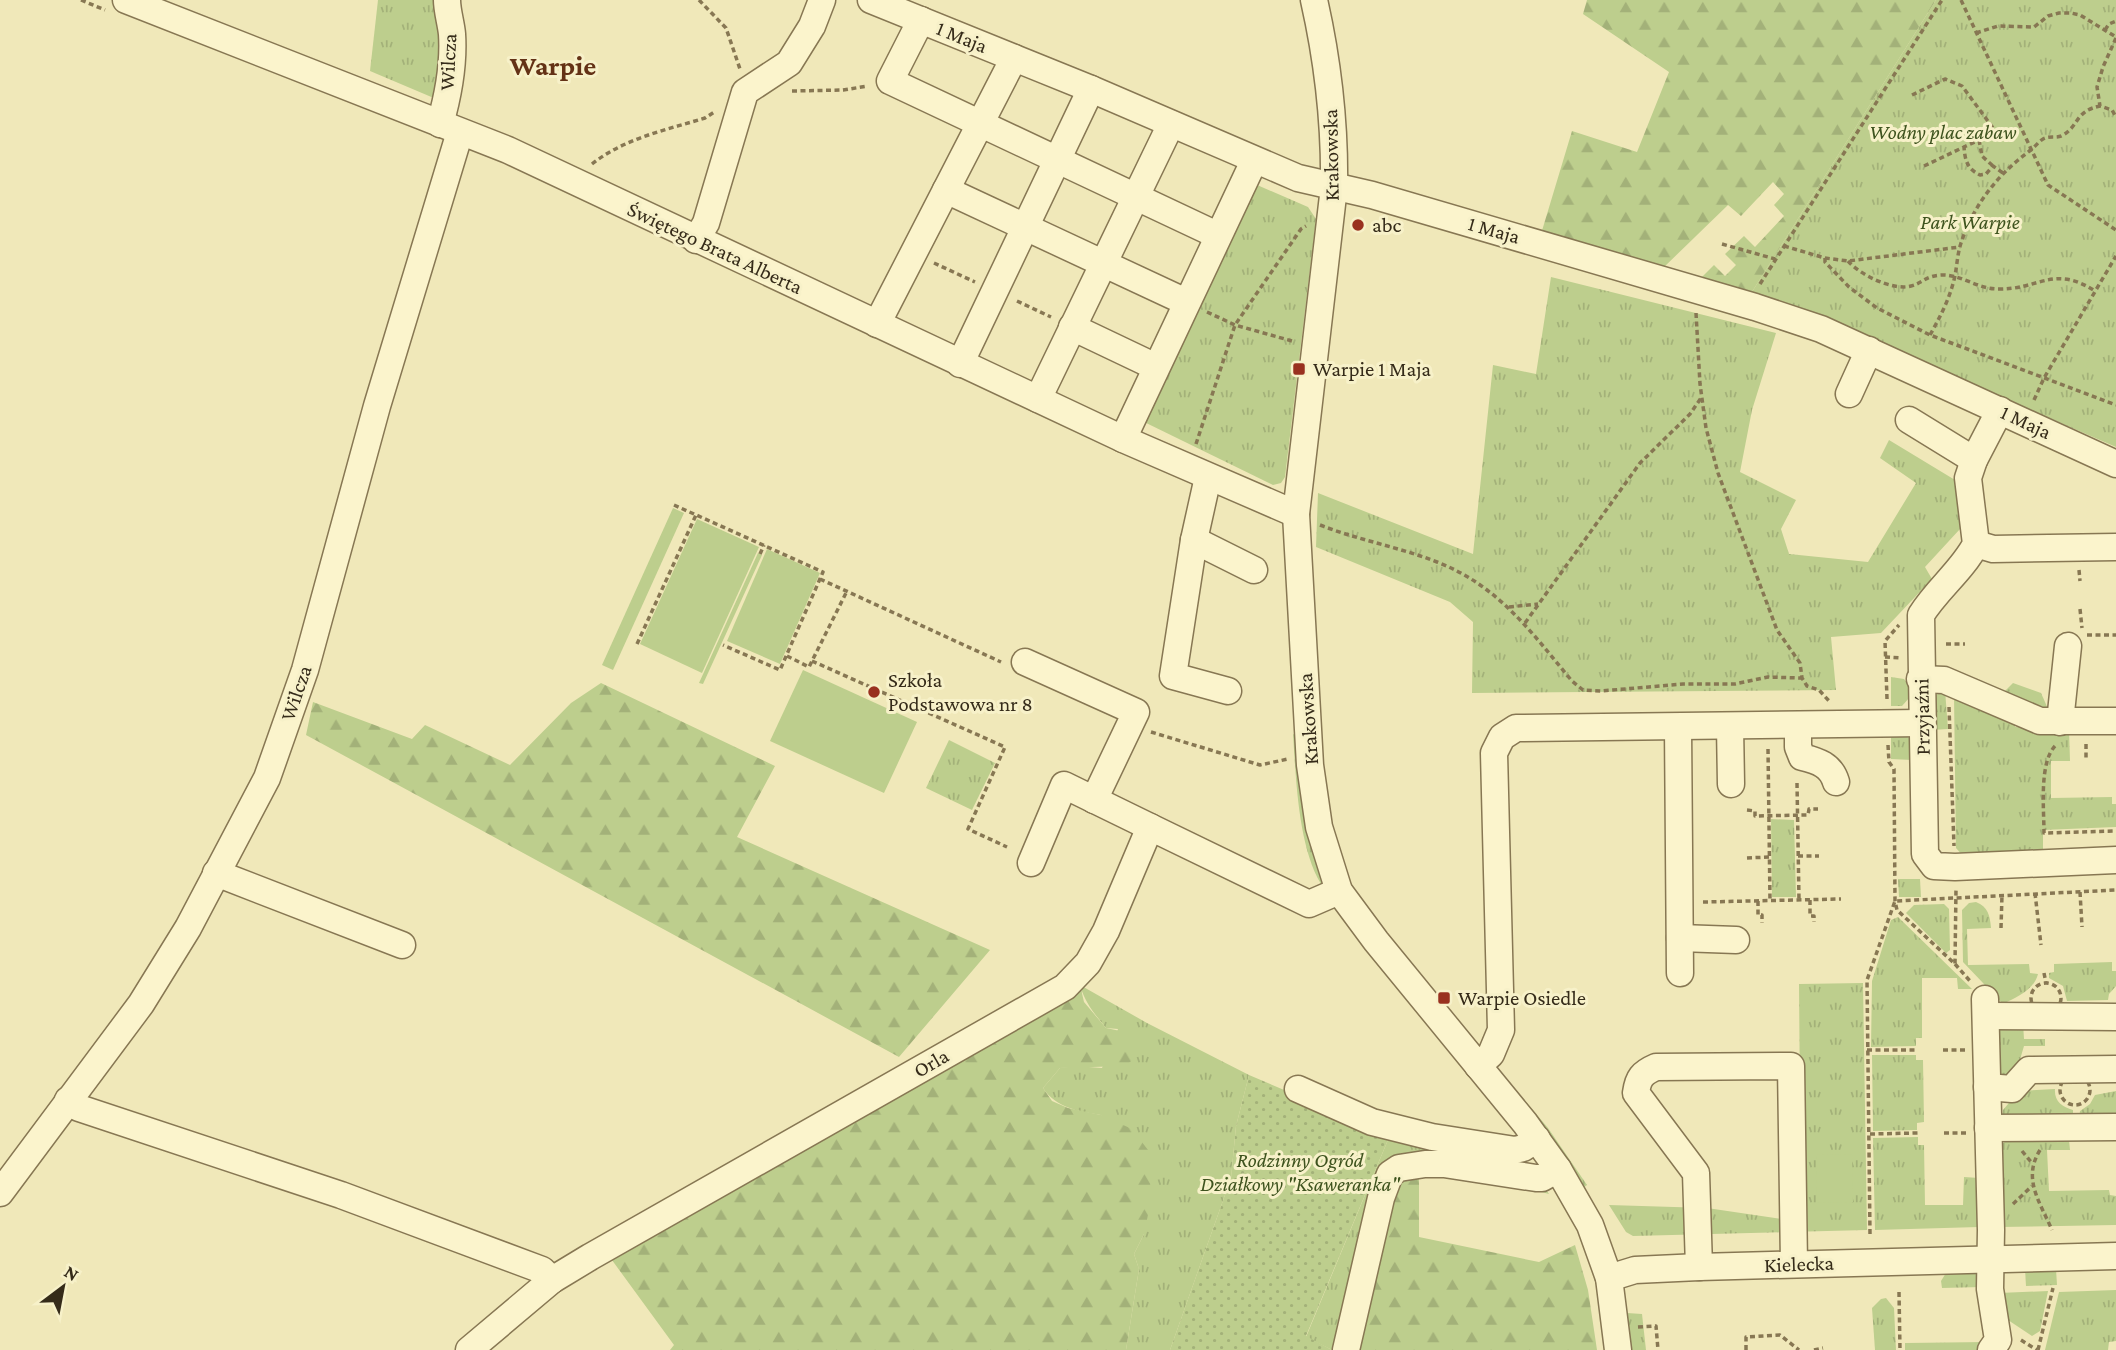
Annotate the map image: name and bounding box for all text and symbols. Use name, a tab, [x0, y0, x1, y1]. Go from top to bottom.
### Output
street label: 1 Maja	[933, 16, 991, 58]
street label: Wilcza	[435, 32, 461, 91]
district label: Warpie	[509, 50, 596, 81]
street label: Krakowska	[1318, 108, 1344, 201]
park label: Wodny plac zabaw	[1869, 120, 2017, 144]
street label: Świętego Brata Alberta	[624, 197, 807, 299]
park label: Park Warpie	[1920, 210, 2020, 234]
street label: 1 Maja	[1465, 211, 1523, 249]
place label: abc	[1372, 213, 1402, 237]
marker: abc	[1350, 217, 1366, 233]
place label: Warpie 1 Maja	[1313, 357, 1431, 381]
marker: Warpie 1 Maja	[1291, 361, 1307, 377]
street label: 1 Maja	[1997, 400, 2055, 444]
street label: Wilcza	[275, 662, 317, 724]
place label: Szkoła Podstawowa nr 8	[888, 668, 1033, 716]
street label: Krakowska	[1293, 672, 1323, 766]
street label: Przyjaźni	[1909, 678, 1935, 756]
marker: Szkoła Podstawowa nr 8	[866, 684, 882, 700]
place label: Warpie Osiedle	[1458, 986, 1586, 1010]
marker: Warpie Osiedle	[1436, 990, 1452, 1006]
street label: Orla	[909, 1043, 953, 1083]
park label: Rodzinny Ogród Działkowy "Ksaweranka"	[1200, 1148, 1401, 1196]
street label: Kielecka	[1764, 1251, 1835, 1277]
north arrow	[28, 1252, 98, 1322]
text: N	[61, 1261, 83, 1285]

